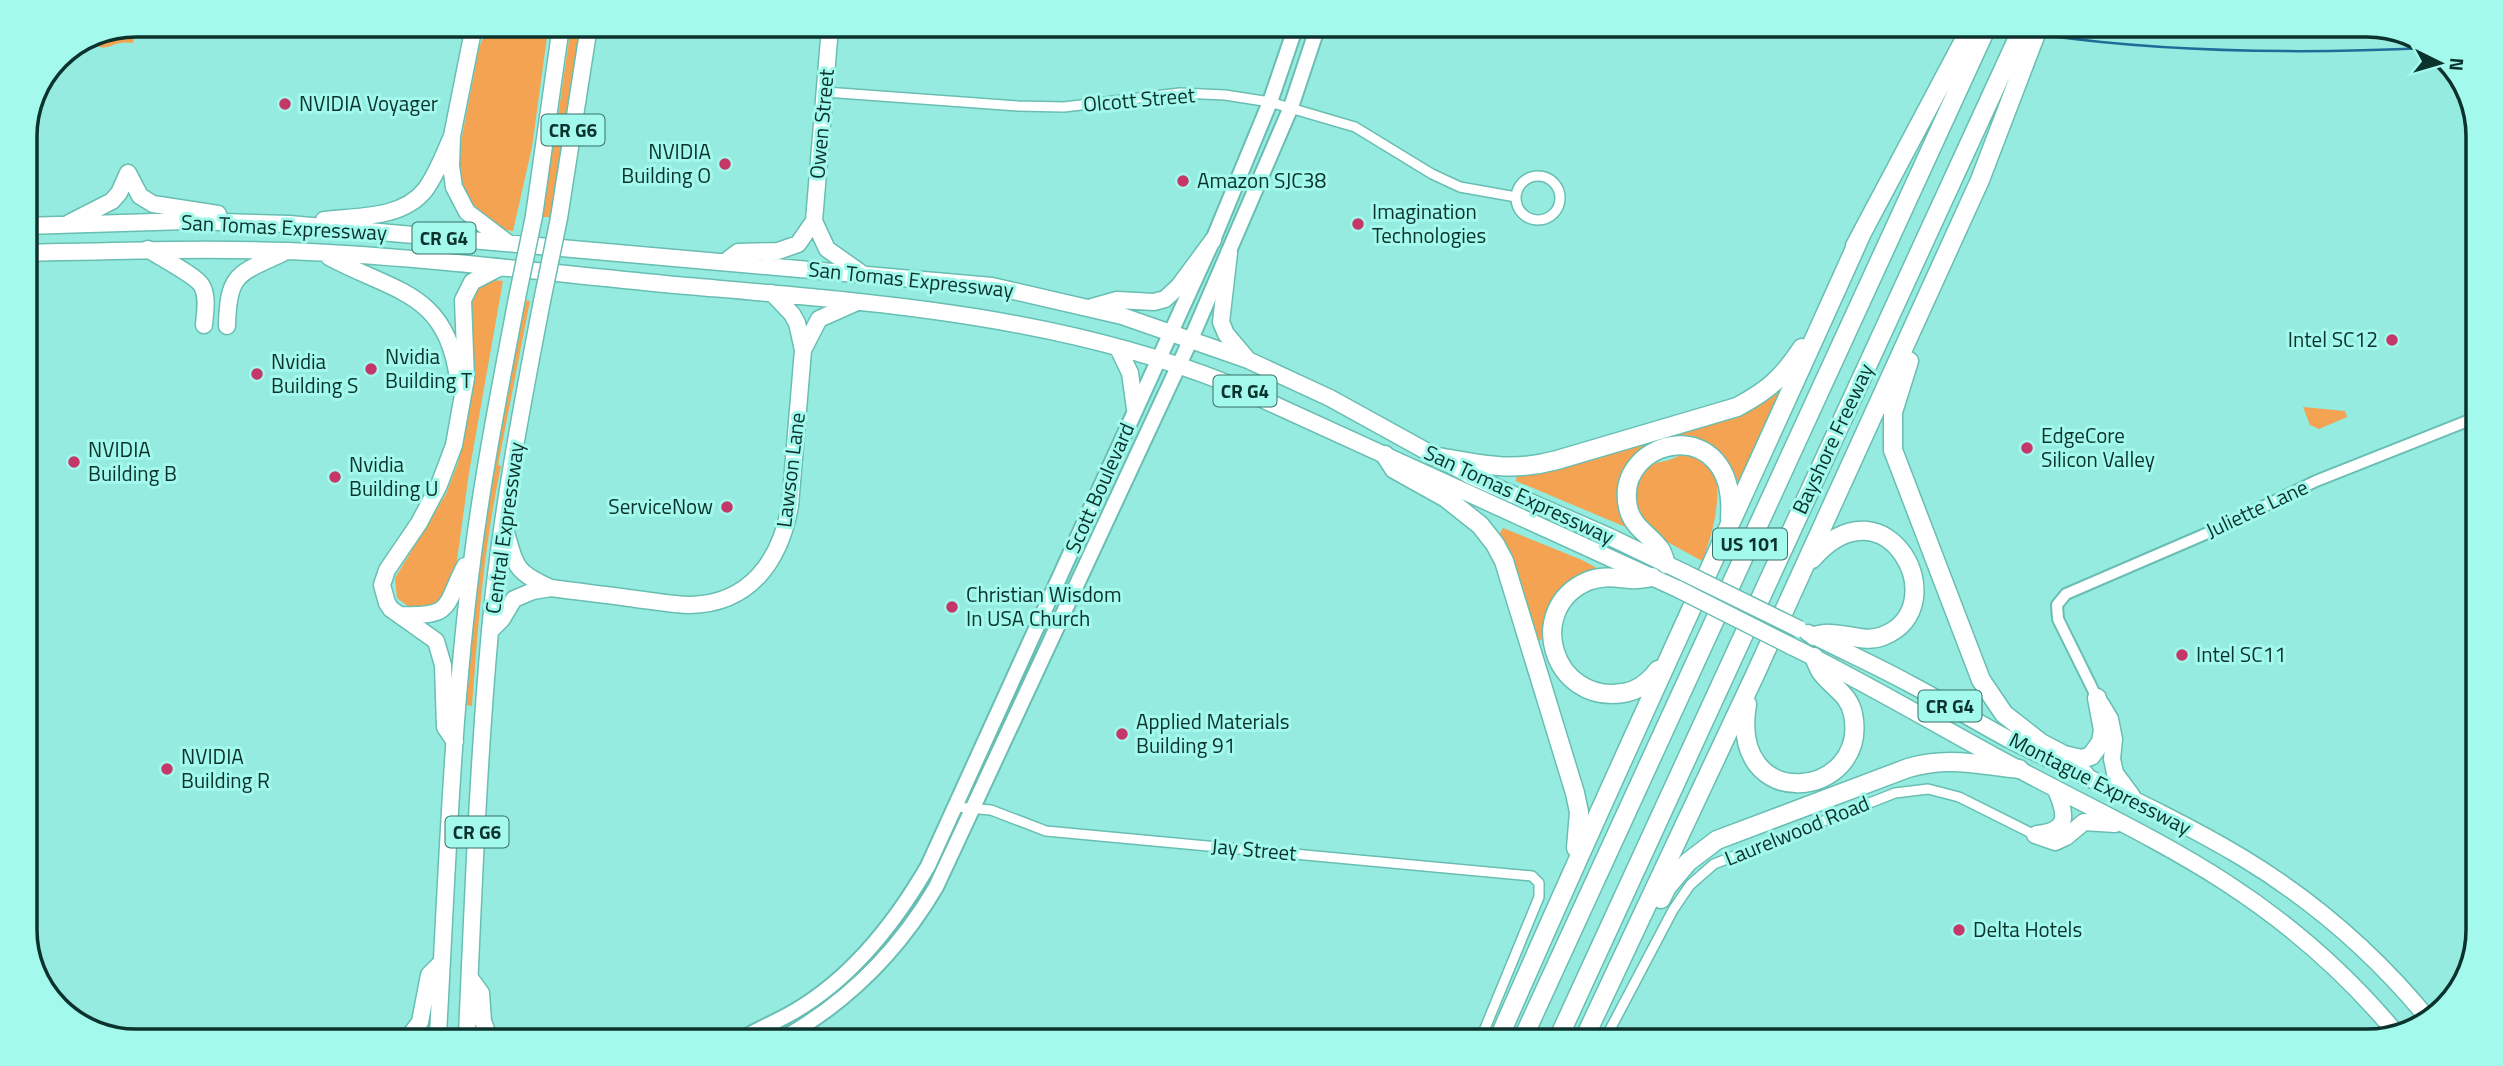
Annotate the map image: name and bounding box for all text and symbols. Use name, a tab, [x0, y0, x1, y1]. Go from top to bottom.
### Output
north arrow	[2405, 28, 2475, 98]
text: N	[2442, 57, 2472, 72]
street label: Owen Street	[800, 67, 842, 180]
street label: Olcott Street	[1082, 78, 1197, 120]
place label: NVIDIA Voyager	[299, 87, 438, 119]
marker: NVIDIA Voyager	[277, 96, 293, 112]
road number: CR G6	[542, 114, 604, 146]
place label: NVIDIA Building O	[621, 135, 711, 191]
marker: NVIDIA Building O	[717, 156, 733, 172]
place label: Amazon SJC38	[1197, 164, 1326, 196]
marker: Amazon SJC38	[1175, 173, 1191, 189]
place label: Imagination Technologies	[1372, 195, 1486, 251]
street label: San Tomas Expressway	[180, 206, 388, 248]
marker: Imagination Technologies	[1350, 216, 1366, 232]
road number: CR G4	[412, 222, 476, 254]
street label: San Tomas Expressway	[807, 252, 1015, 306]
place label: Intel SC12	[2288, 323, 2378, 355]
marker: Intel SC12	[2384, 332, 2400, 348]
place label: Nvidia Building T	[385, 340, 472, 396]
place label: Nvidia Building S	[271, 345, 358, 401]
street label: Bayshore Freeway	[1783, 358, 1881, 519]
marker: Nvidia Building T	[363, 361, 379, 377]
marker: Nvidia Building S	[249, 366, 265, 382]
road number: CR G4	[1214, 376, 1276, 406]
street label: Lawson Lane	[767, 411, 813, 529]
street label: Scott Boulevard	[1056, 417, 1142, 558]
place label: EdgeCore Silicon Valley	[2041, 419, 2155, 475]
place label: NVIDIA Building B	[88, 433, 177, 489]
street label: San Tomas Expressway	[1419, 436, 1620, 552]
street label: Central Expressway	[476, 440, 532, 616]
marker: EdgeCore Silicon Valley	[2019, 440, 2035, 456]
place label: Nvidia Building U	[349, 448, 438, 504]
marker: NVIDIA Building B	[66, 454, 82, 470]
marker: Nvidia Building U	[327, 469, 343, 485]
street label: Juliette Lane	[2200, 470, 2313, 546]
place label: ServiceNow	[608, 490, 713, 522]
marker: ServiceNow	[719, 499, 735, 515]
road number: US 101	[1713, 528, 1787, 559]
place label: Christian Wisdom In USA Church	[966, 578, 1121, 634]
marker: Christian Wisdom In USA Church	[944, 599, 960, 615]
place label: Intel SC11	[2196, 638, 2286, 670]
marker: Intel SC11	[2174, 647, 2190, 663]
road number: CR G4	[1918, 691, 1982, 722]
place label: Applied Materials Building 91	[1136, 705, 1290, 761]
street label: Montague Expressway	[2004, 723, 2197, 843]
marker: Applied Materials Building 91	[1114, 726, 1130, 742]
place label: NVIDIA Building R	[181, 740, 270, 796]
marker: NVIDIA Building R	[159, 761, 175, 777]
street label: Laurelwood Road	[1719, 786, 1874, 874]
road number: CR G6	[446, 817, 508, 848]
street label: Jay Street	[1210, 829, 1299, 869]
place label: Delta Hotels	[1973, 913, 2082, 945]
marker: Delta Hotels	[1951, 922, 1967, 938]

